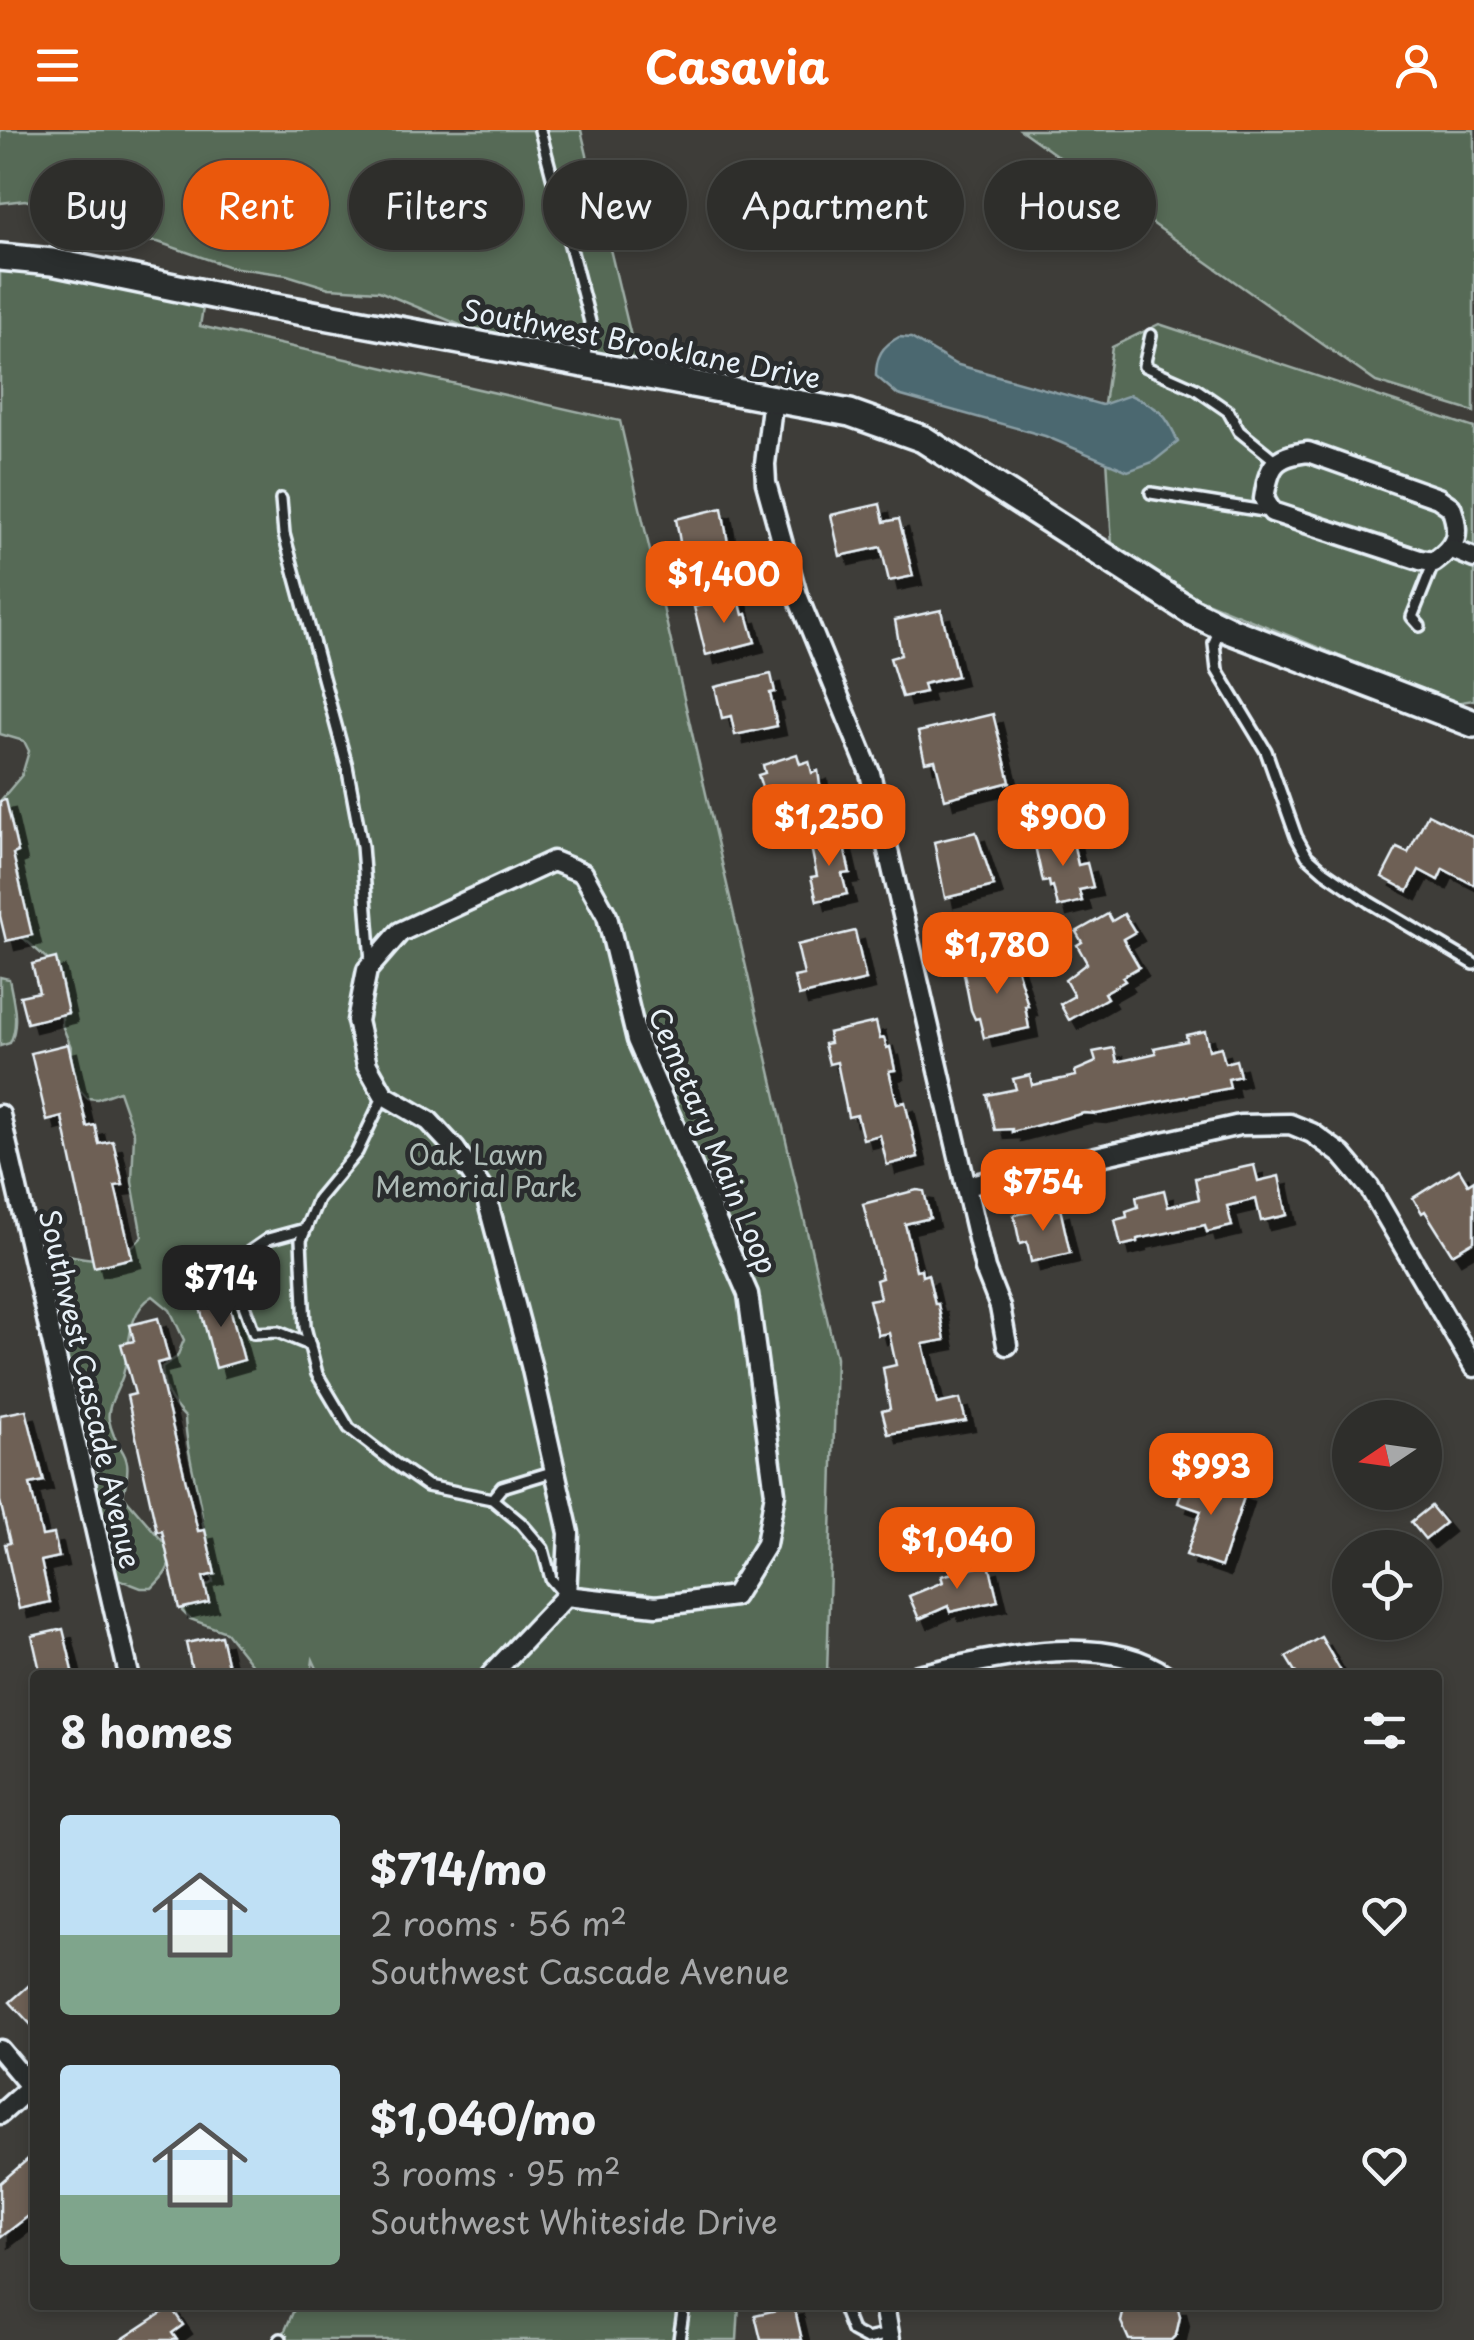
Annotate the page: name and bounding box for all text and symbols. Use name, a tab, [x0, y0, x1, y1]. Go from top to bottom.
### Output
text: Casavia	[645, 31, 829, 99]
icon: menu	[30, 38, 85, 93]
icon: person	[1389, 38, 1444, 93]
chip: Buy	[30, 160, 163, 250]
chip: Rent	[183, 160, 329, 250]
chip: Filters	[349, 160, 523, 250]
chip: New	[543, 160, 687, 250]
chip: Apartment	[707, 160, 964, 250]
chip: House	[984, 160, 1156, 250]
street label: Southwest Brooklane Drive	[459, 287, 825, 399]
pin: $1,400	[643, 541, 805, 626]
text: $1,400	[668, 549, 780, 597]
pin: $1,250	[748, 784, 910, 869]
pin: $900	[1004, 784, 1122, 869]
text: $1,250	[774, 792, 884, 840]
text: $900	[1020, 792, 1106, 840]
pin: $1,780	[916, 912, 1078, 997]
text: $1,780	[944, 920, 1050, 968]
street label: Cemetary Main Loop	[638, 1000, 790, 1280]
park label: Oak Lawn Memorial Park	[375, 1132, 577, 1207]
pin: $754	[984, 1149, 1102, 1234]
text: $754	[1003, 1157, 1083, 1205]
street label: Southwest Cascade Avenue	[29, 1205, 153, 1573]
pin: $714	[162, 1245, 280, 1330]
text: $714	[184, 1253, 258, 1301]
north arrow	[1332, 1400, 1442, 1510]
map controls	[1332, 1400, 1442, 1640]
pin: $993	[1152, 1433, 1270, 1518]
text: $993	[1171, 1441, 1251, 1489]
pin: $1,040	[876, 1507, 1038, 1592]
text: $1,040	[901, 1515, 1013, 1563]
button: locate	[1332, 1530, 1442, 1640]
text: 8 homes	[60, 1699, 233, 1762]
icon: filters	[1357, 1703, 1412, 1758]
text: $714/mo	[370, 1836, 547, 1899]
icon: home	[140, 1855, 260, 1975]
icon: heart	[1357, 1888, 1412, 1943]
text: 2 rooms · 56 m²	[370, 1899, 627, 1947]
text: Southwest Cascade Avenue	[370, 1947, 789, 1995]
text: $1,040/mo	[370, 2086, 596, 2149]
icon: home	[140, 2105, 260, 2225]
icon: heart	[1357, 2138, 1412, 2193]
text: 3 rooms · 95 m²	[370, 2149, 621, 2197]
text: Southwest Whiteside Drive	[370, 2197, 778, 2245]

